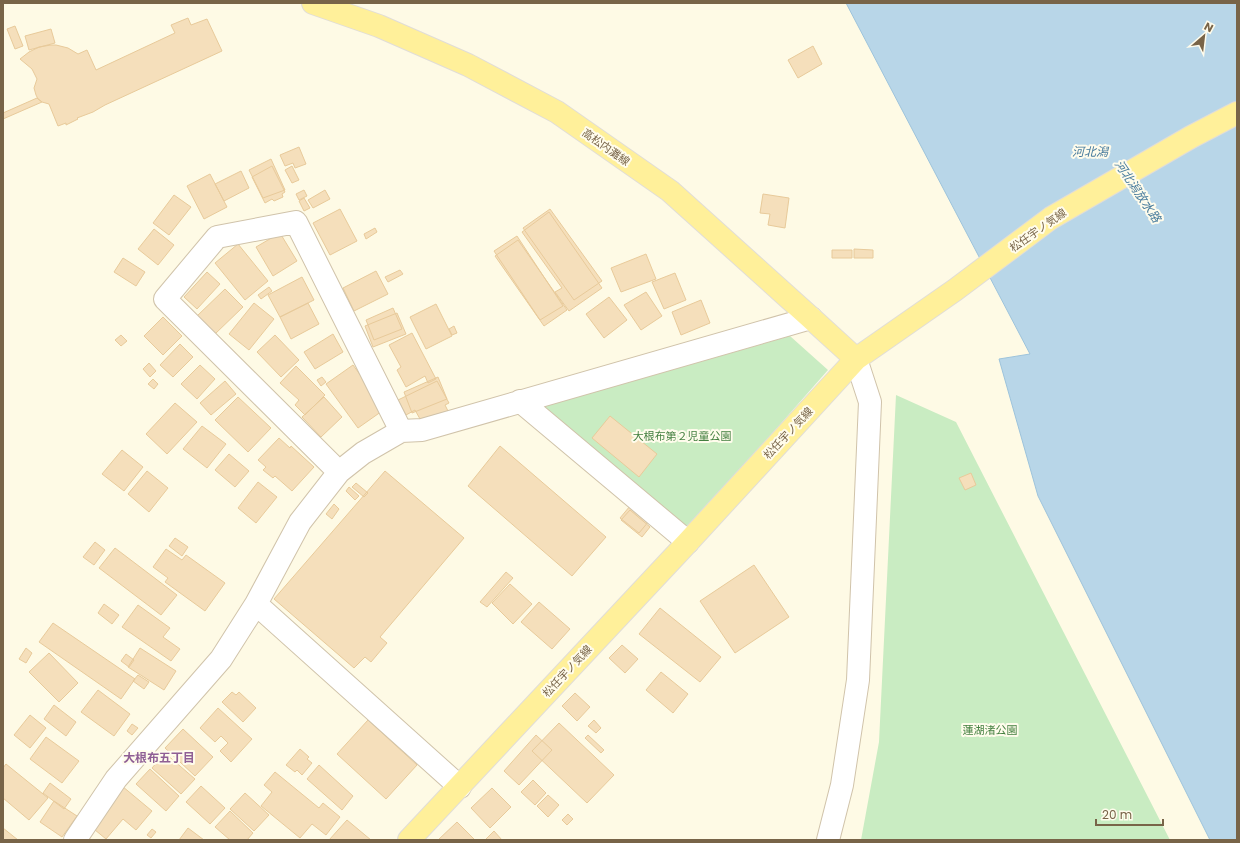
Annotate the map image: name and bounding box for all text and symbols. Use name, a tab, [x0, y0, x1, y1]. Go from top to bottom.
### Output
north arrow	[1184, 16, 1224, 56]
text: N	[1201, 18, 1216, 36]
street label: 高松内灘線	[579, 125, 633, 169]
water label: 河北潟	[1072, 143, 1110, 160]
water label: 河北潟放水路	[1111, 156, 1166, 226]
street label: 松任宇ノ気線	[1006, 205, 1070, 255]
street label: 松任宇ノ気線	[760, 403, 816, 463]
park label: 大根布第２児童公園	[633, 428, 732, 444]
street label: 松任宇ノ気線	[539, 641, 595, 701]
park label: 蓮湖渚公園	[963, 722, 1018, 738]
district label: 大根布五丁目	[123, 749, 195, 766]
scale bar	[1096, 801, 1163, 827]
text: 20 m	[1102, 806, 1132, 823]

